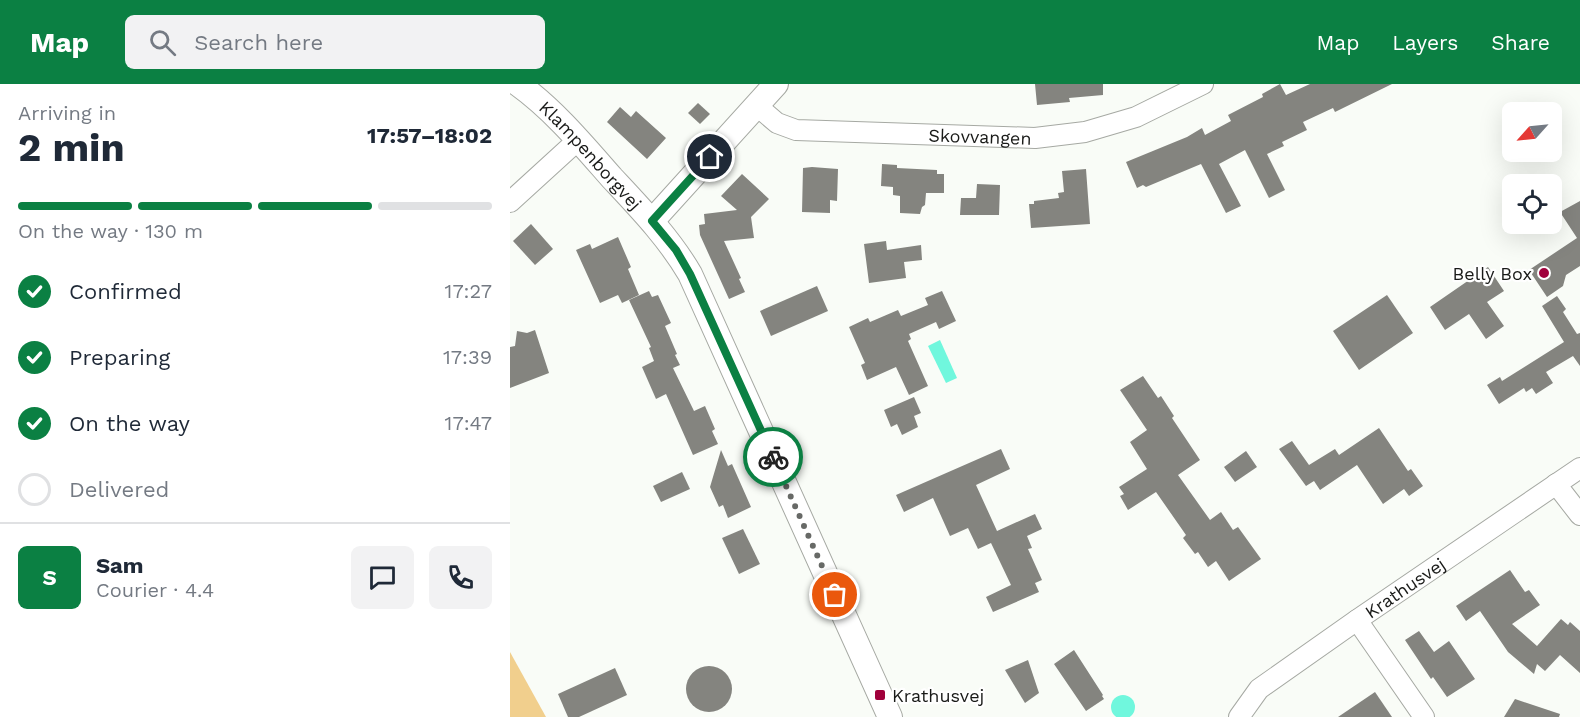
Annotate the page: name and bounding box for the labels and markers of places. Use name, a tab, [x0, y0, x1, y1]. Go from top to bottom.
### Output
pin	[684, 131, 735, 182]
place label: Belly Box	[1453, 263, 1532, 284]
marker: Belly Box	[1537, 266, 1551, 280]
pin	[809, 569, 860, 620]
place label: Krathusvej	[892, 685, 984, 706]
marker: Krathusvej	[873, 688, 887, 702]

